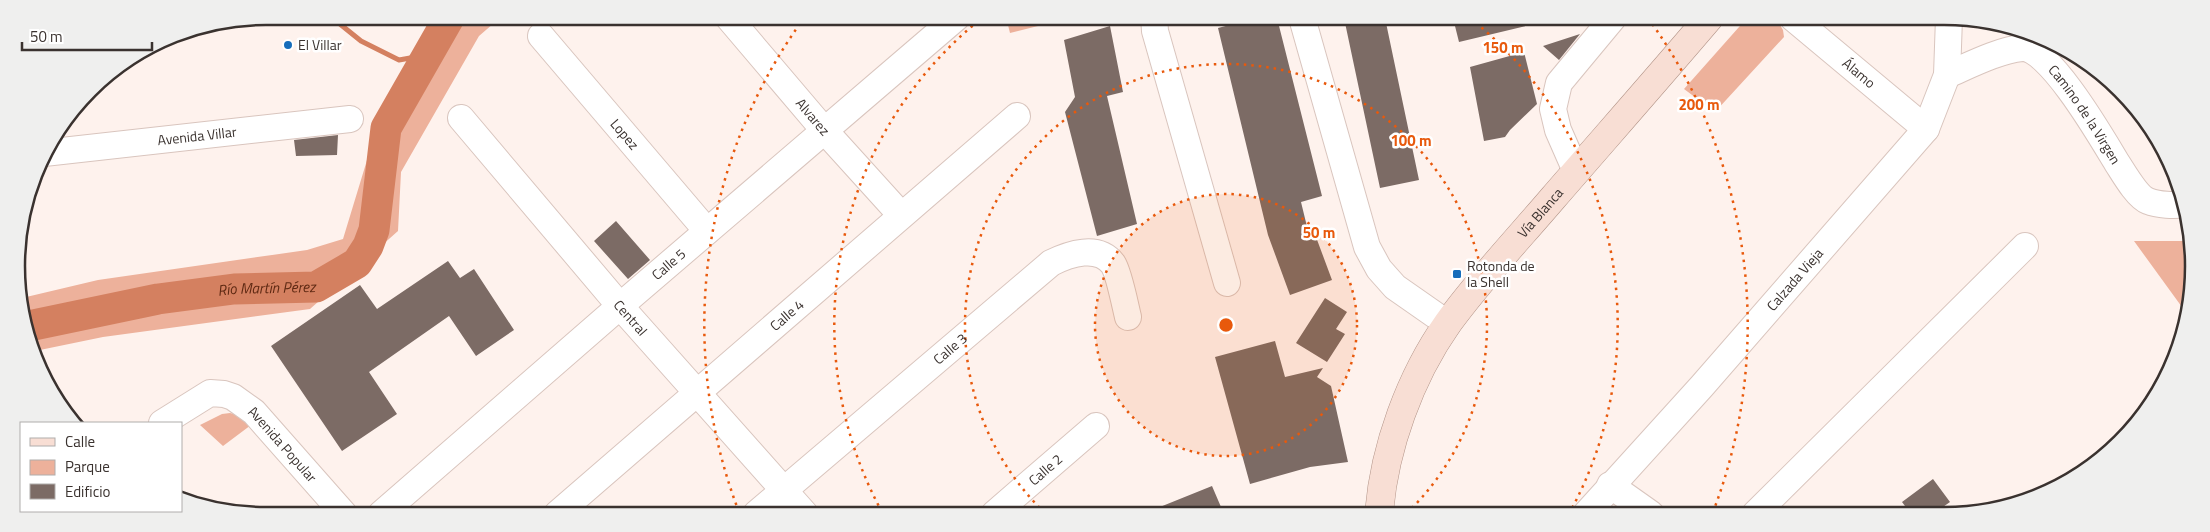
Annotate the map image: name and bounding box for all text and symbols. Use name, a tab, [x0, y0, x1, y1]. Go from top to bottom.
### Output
scale bar	[22, 20, 152, 52]
text: 50 m	[30, 25, 63, 48]
place label: El Villar	[298, 34, 342, 55]
text: 150 m	[1482, 36, 1524, 59]
marker: El Villar	[282, 39, 294, 51]
street label: Álamo	[1838, 53, 1881, 93]
street label: Camino de la Virgen	[2044, 60, 2126, 168]
street label: Alvarez	[791, 93, 835, 140]
text: 200 m	[1678, 93, 1720, 116]
street label: Lopez	[606, 114, 644, 154]
street label: Avenida Villar	[156, 121, 238, 150]
text: 100 m	[1390, 129, 1432, 152]
street label: Vía Blanca	[1512, 183, 1568, 242]
text: 50 m	[1303, 221, 1335, 244]
street label: Calle 5	[647, 243, 690, 285]
street label: Calzada Vieja	[1761, 243, 1828, 315]
place label: Rotonda de la Shell	[1467, 255, 1535, 292]
marker: Rotonda de la Shell	[1451, 268, 1463, 280]
water label: Río Martín Pérez	[216, 275, 317, 302]
street label: Calle 4	[765, 294, 808, 335]
street label: Central	[609, 295, 653, 340]
centre of rings	[1217, 316, 1235, 334]
street label: Calle 3	[928, 328, 972, 369]
street label: Avenida Popular	[244, 400, 322, 487]
legend	[20, 422, 182, 512]
text: Calle	[65, 430, 95, 453]
street label: Calle 2	[1023, 448, 1067, 490]
text: Parque	[65, 455, 110, 478]
text: Edificio	[65, 480, 110, 503]

